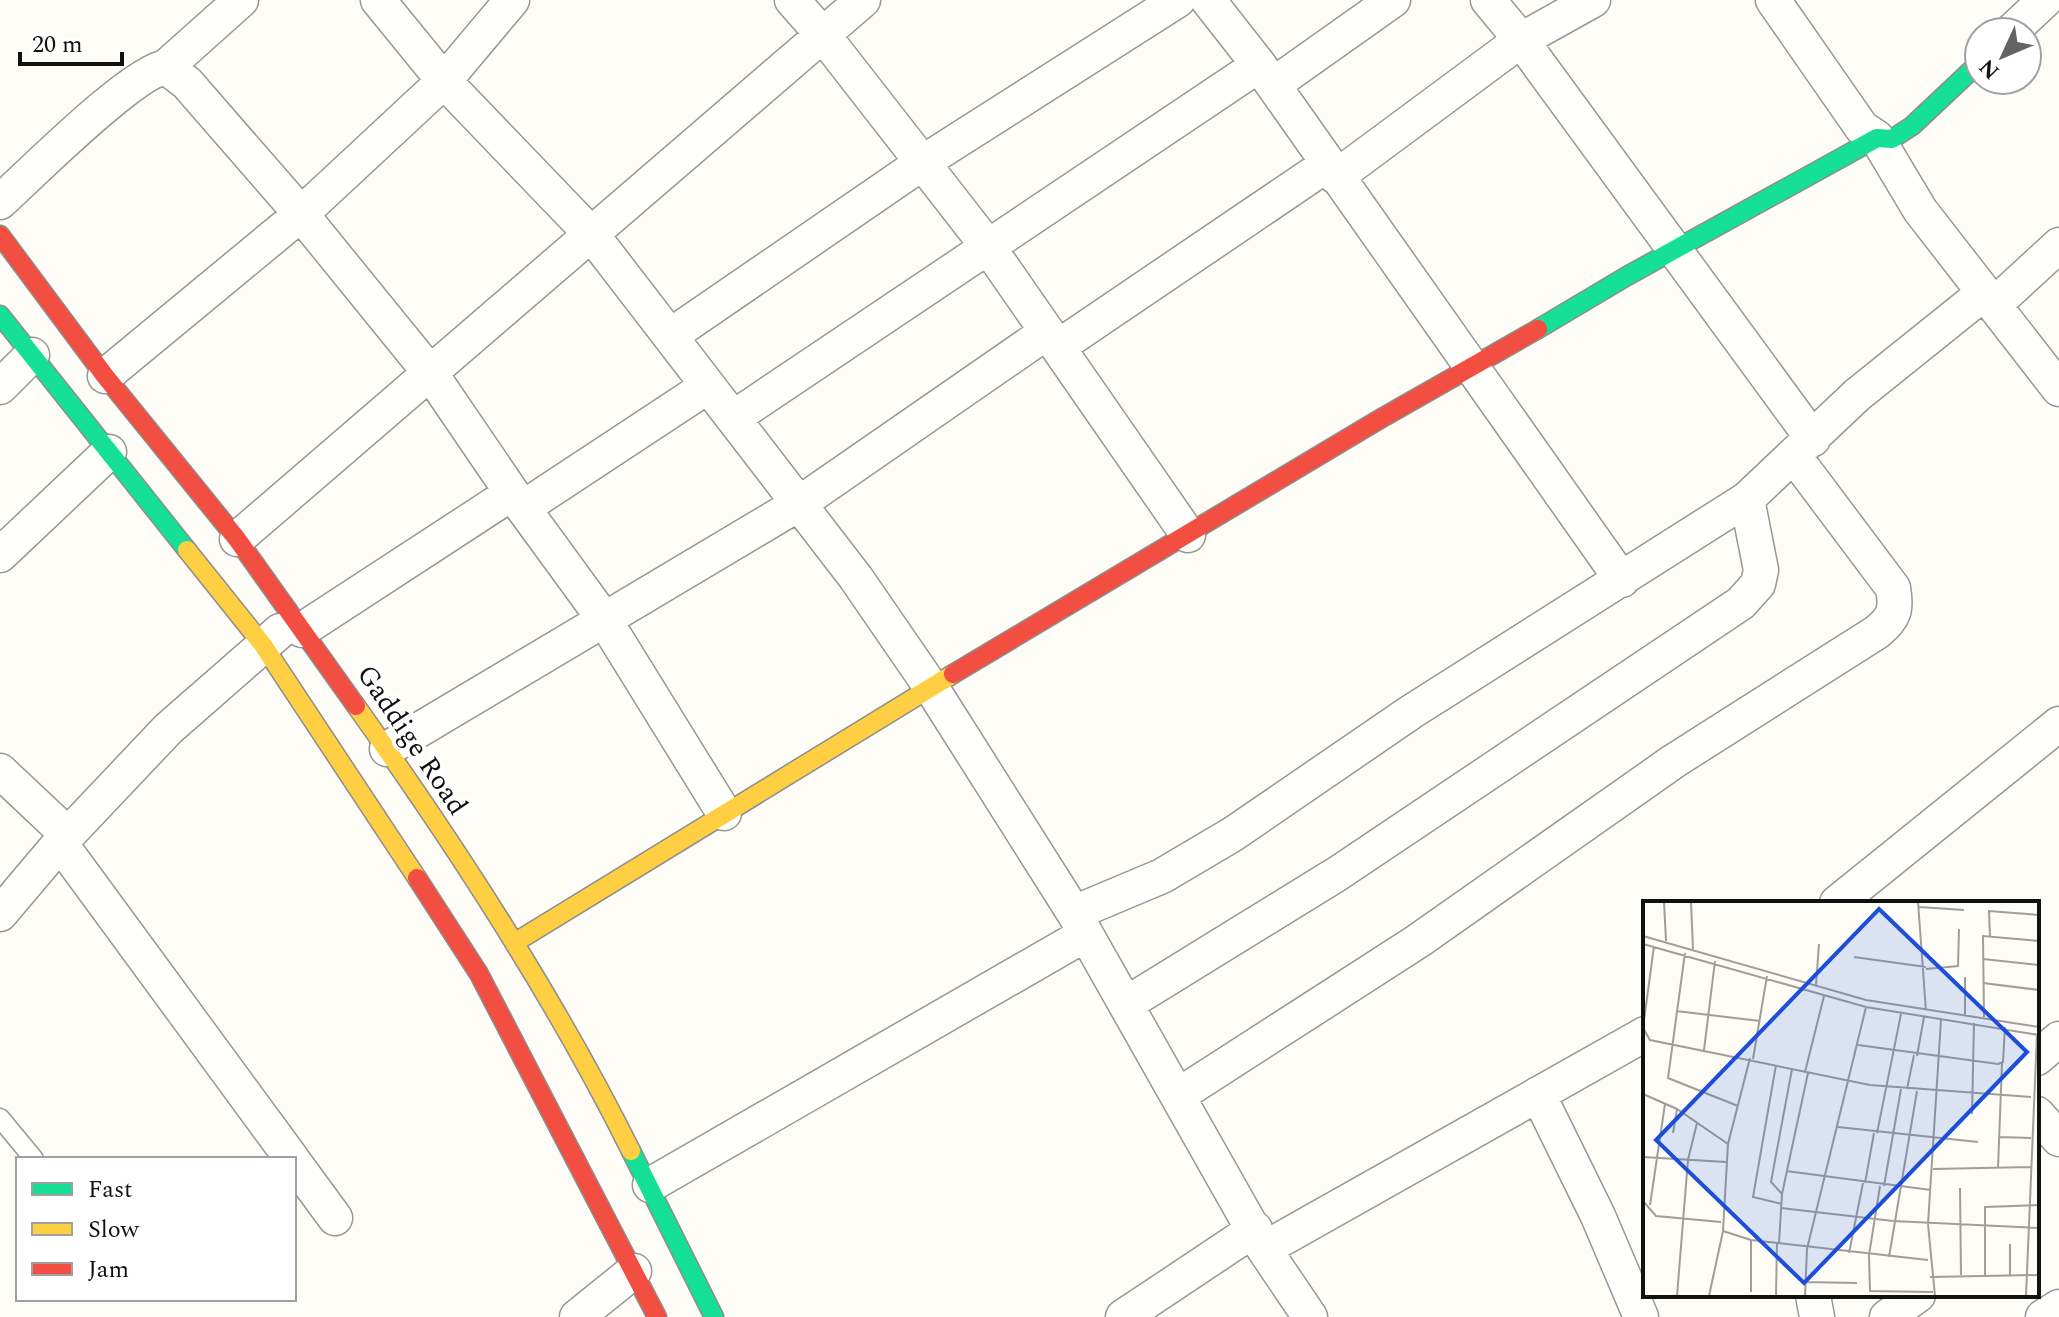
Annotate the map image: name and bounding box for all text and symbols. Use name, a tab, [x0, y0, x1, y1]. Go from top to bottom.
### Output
scale bar	[20, 16, 122, 66]
north arrow	[1963, 16, 2043, 96]
text: 20 m	[32, 27, 83, 63]
text: N	[1972, 51, 2008, 87]
street label: Gaddige Road	[346, 656, 478, 824]
inset map	[1643, 901, 2039, 1297]
legend	[16, 1157, 296, 1301]
text: Fast	[88, 1172, 133, 1208]
text: Slow	[88, 1212, 140, 1248]
text: Jam	[88, 1252, 129, 1288]

